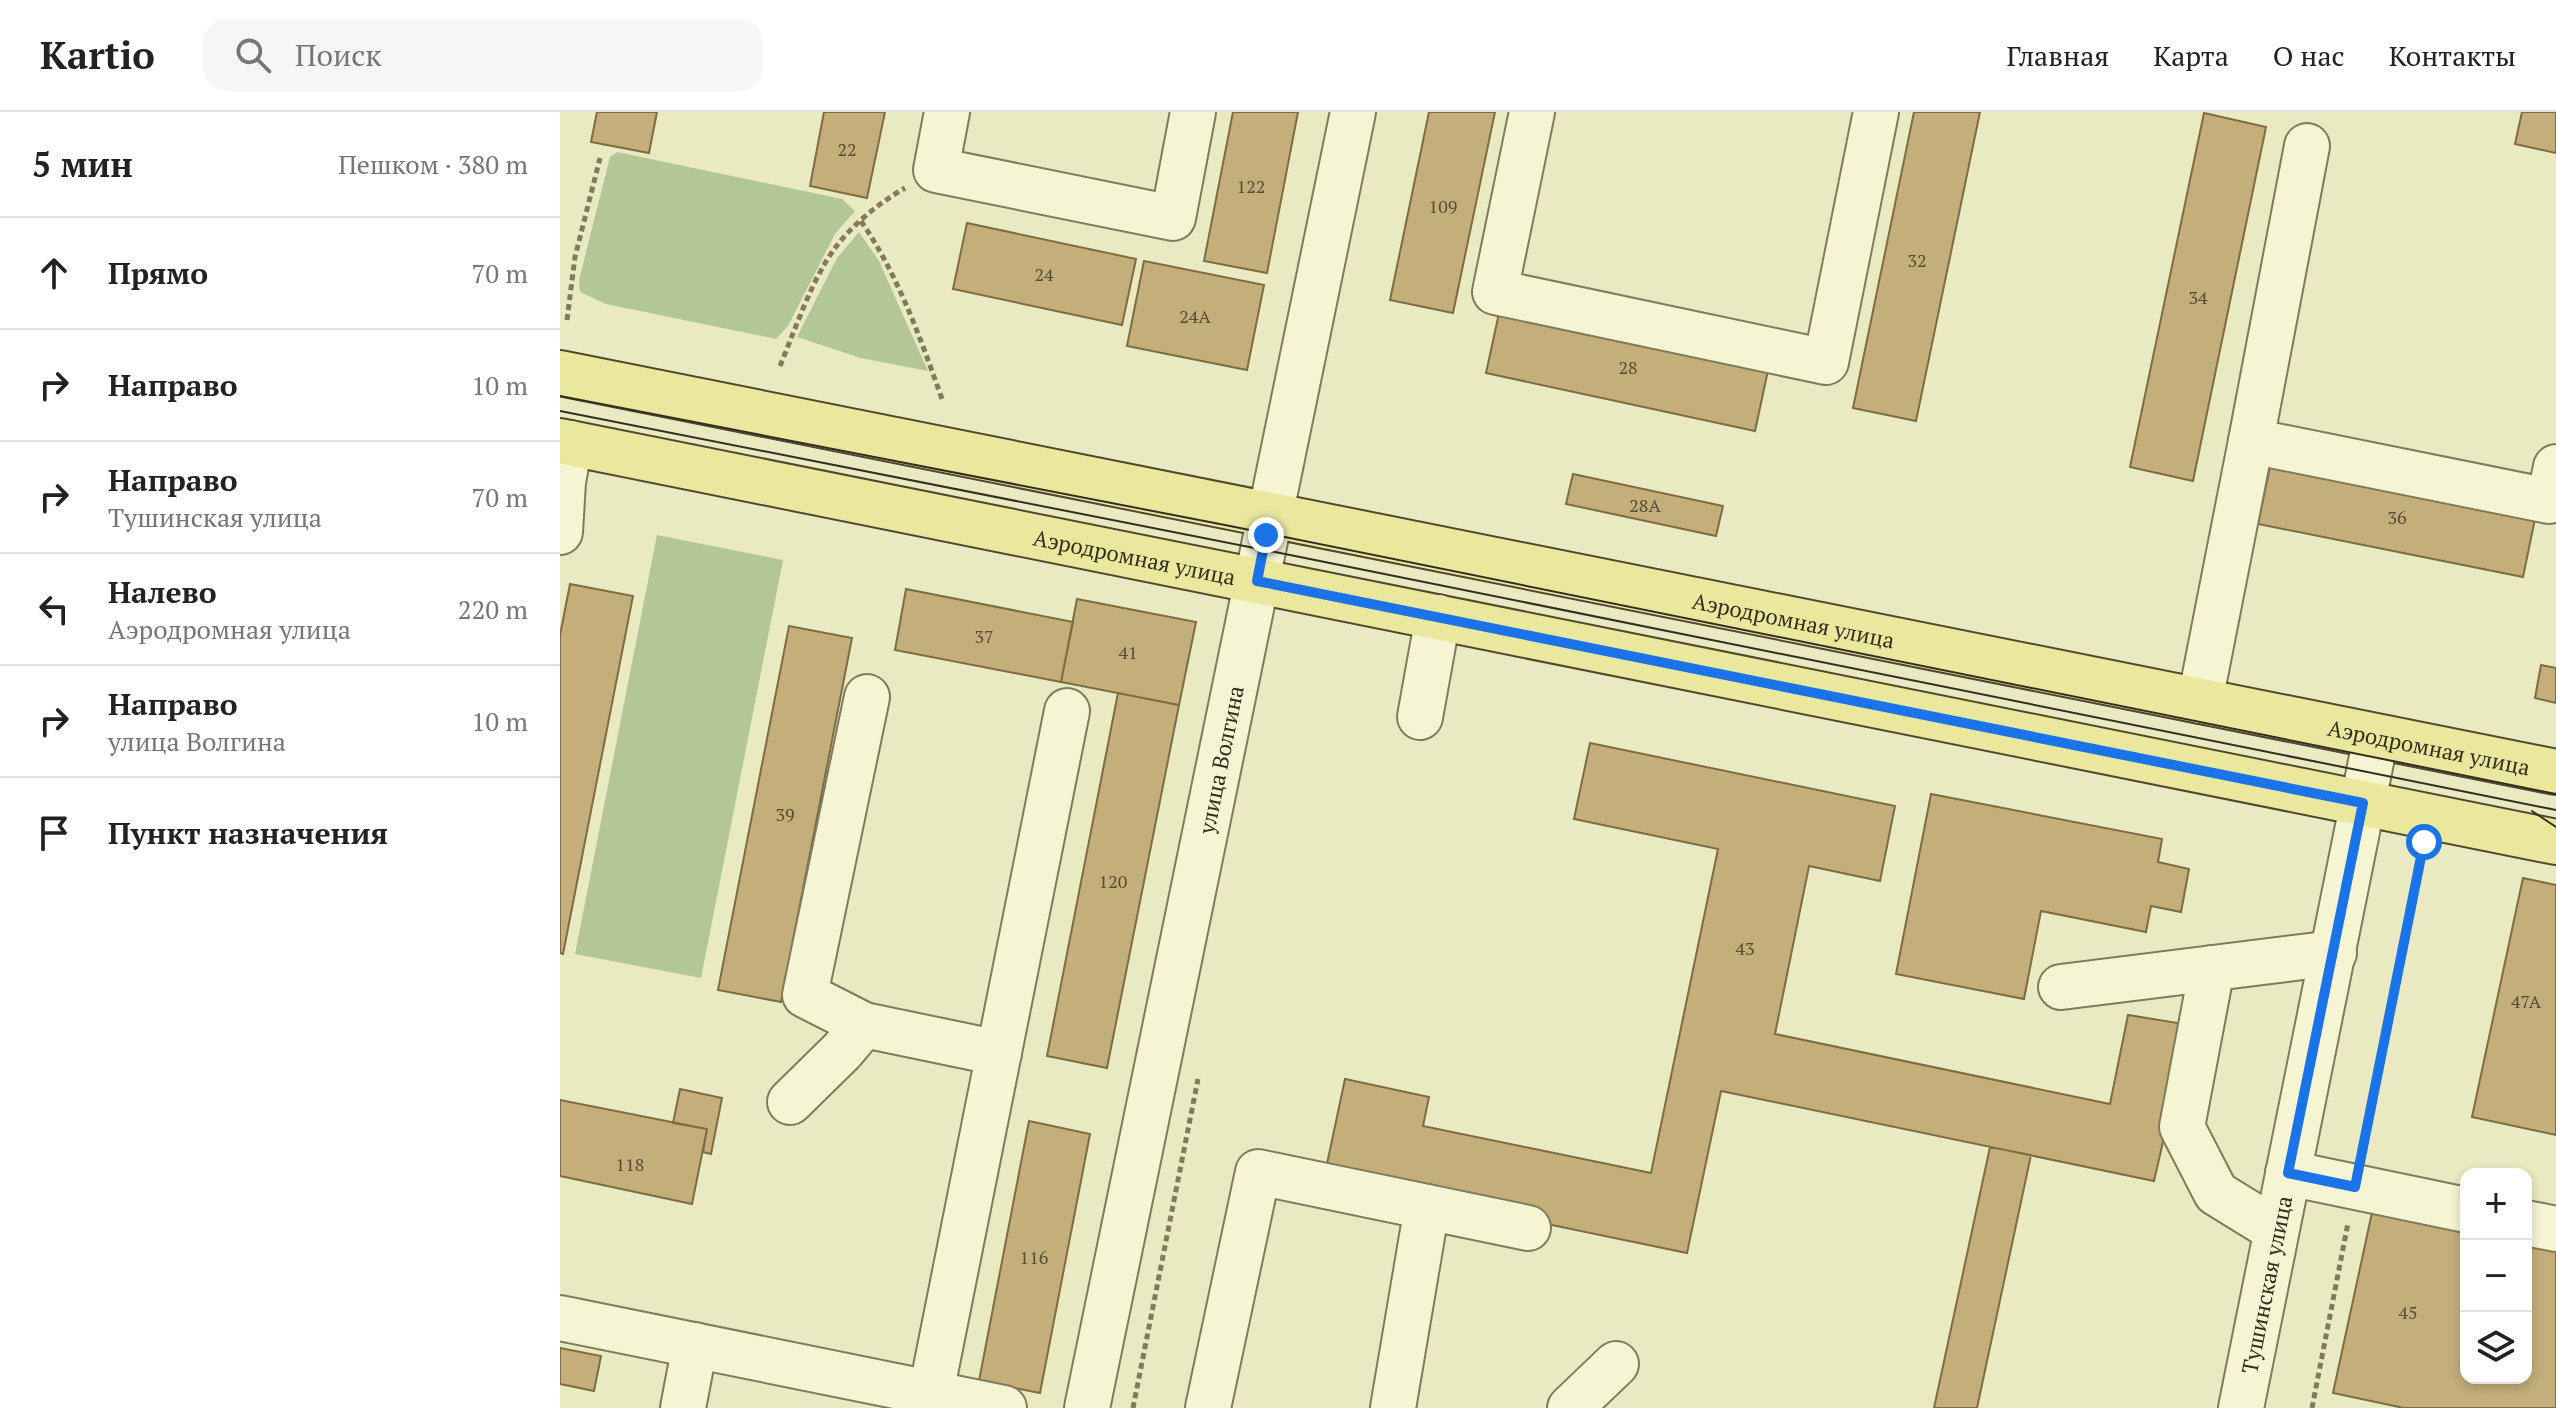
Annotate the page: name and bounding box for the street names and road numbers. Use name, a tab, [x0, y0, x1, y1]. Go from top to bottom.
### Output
street label: Аэродромная улица	[1031, 522, 1238, 591]
street label: Аэродромная улица	[1690, 585, 1897, 654]
street label: улица Волгина	[1191, 683, 1249, 837]
street label: Аэродромная улица	[2325, 712, 2533, 781]
street label: Тушинская улица	[2234, 1193, 2298, 1376]

